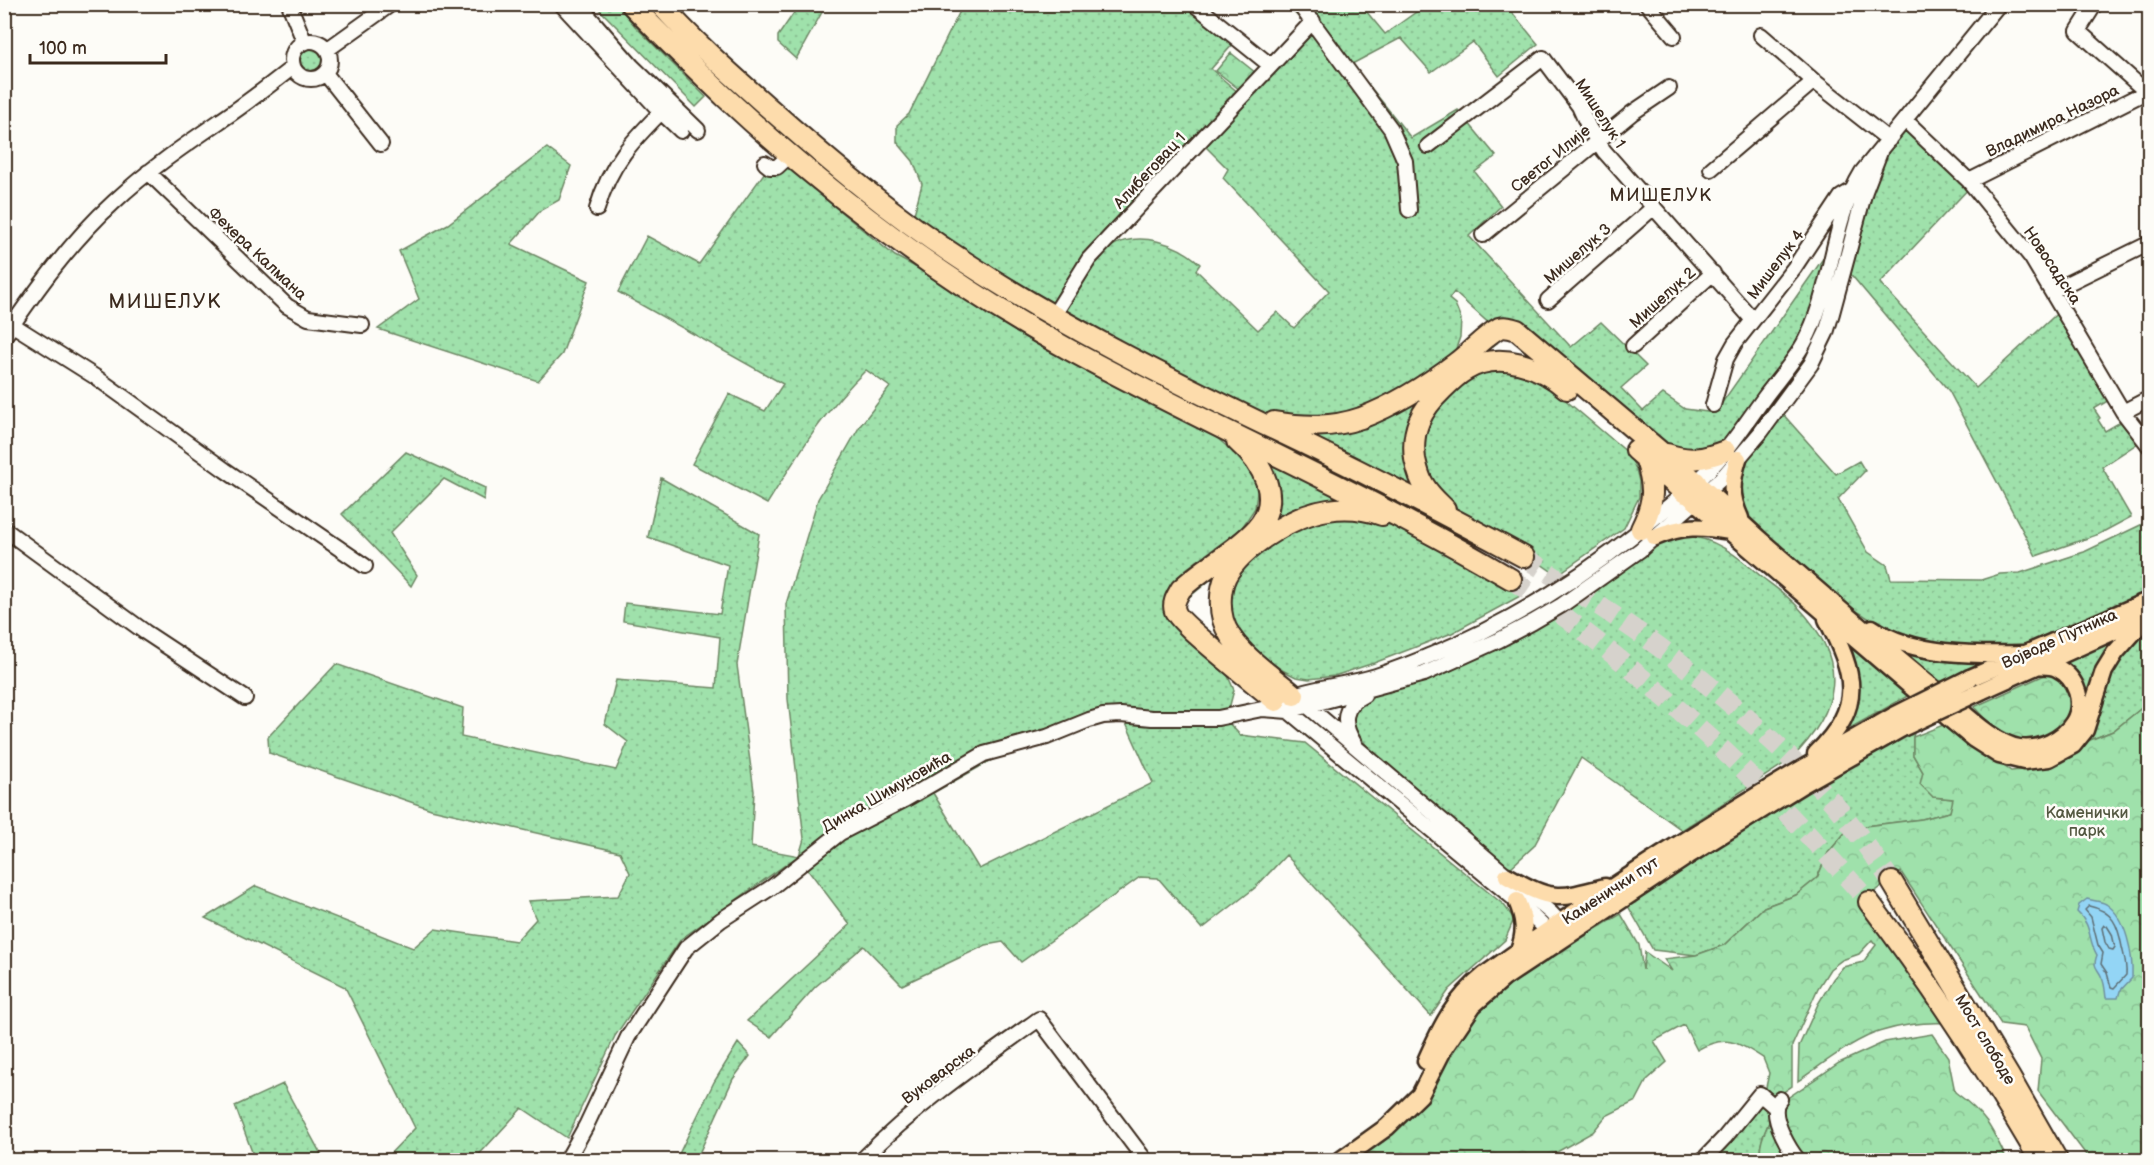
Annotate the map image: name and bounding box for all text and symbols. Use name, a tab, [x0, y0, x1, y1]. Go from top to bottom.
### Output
scale bar	[30, 27, 166, 65]
text: 100 m	[39, 38, 87, 59]
street label: Мишелук 1	[1570, 75, 1629, 152]
street label: Владимира Назора	[1983, 81, 2123, 162]
street label: Светог Илије	[1507, 121, 1595, 197]
street label: Алибеговац 1	[1109, 129, 1190, 214]
district label: МИШЕЛУК	[1610, 185, 1712, 206]
street label: Фехера Калмана	[204, 204, 311, 305]
street label: Мишелук 3	[1541, 220, 1616, 288]
street label: Новосадска	[2019, 223, 2085, 309]
street label: Мишелук 4	[1744, 226, 1809, 304]
street label: Мишелук 2	[1626, 263, 1700, 333]
district label: МИШЕЛУК	[108, 290, 222, 314]
street label: Војводе Путника	[1999, 605, 2121, 673]
street label: Динка Шимуновића	[819, 747, 955, 837]
park label: Каменички парк	[2046, 804, 2128, 841]
street label: Каменички пут	[1559, 853, 1663, 930]
street label: Мост слободе	[1950, 991, 2019, 1088]
street label: Вуковарска	[899, 1041, 980, 1109]

